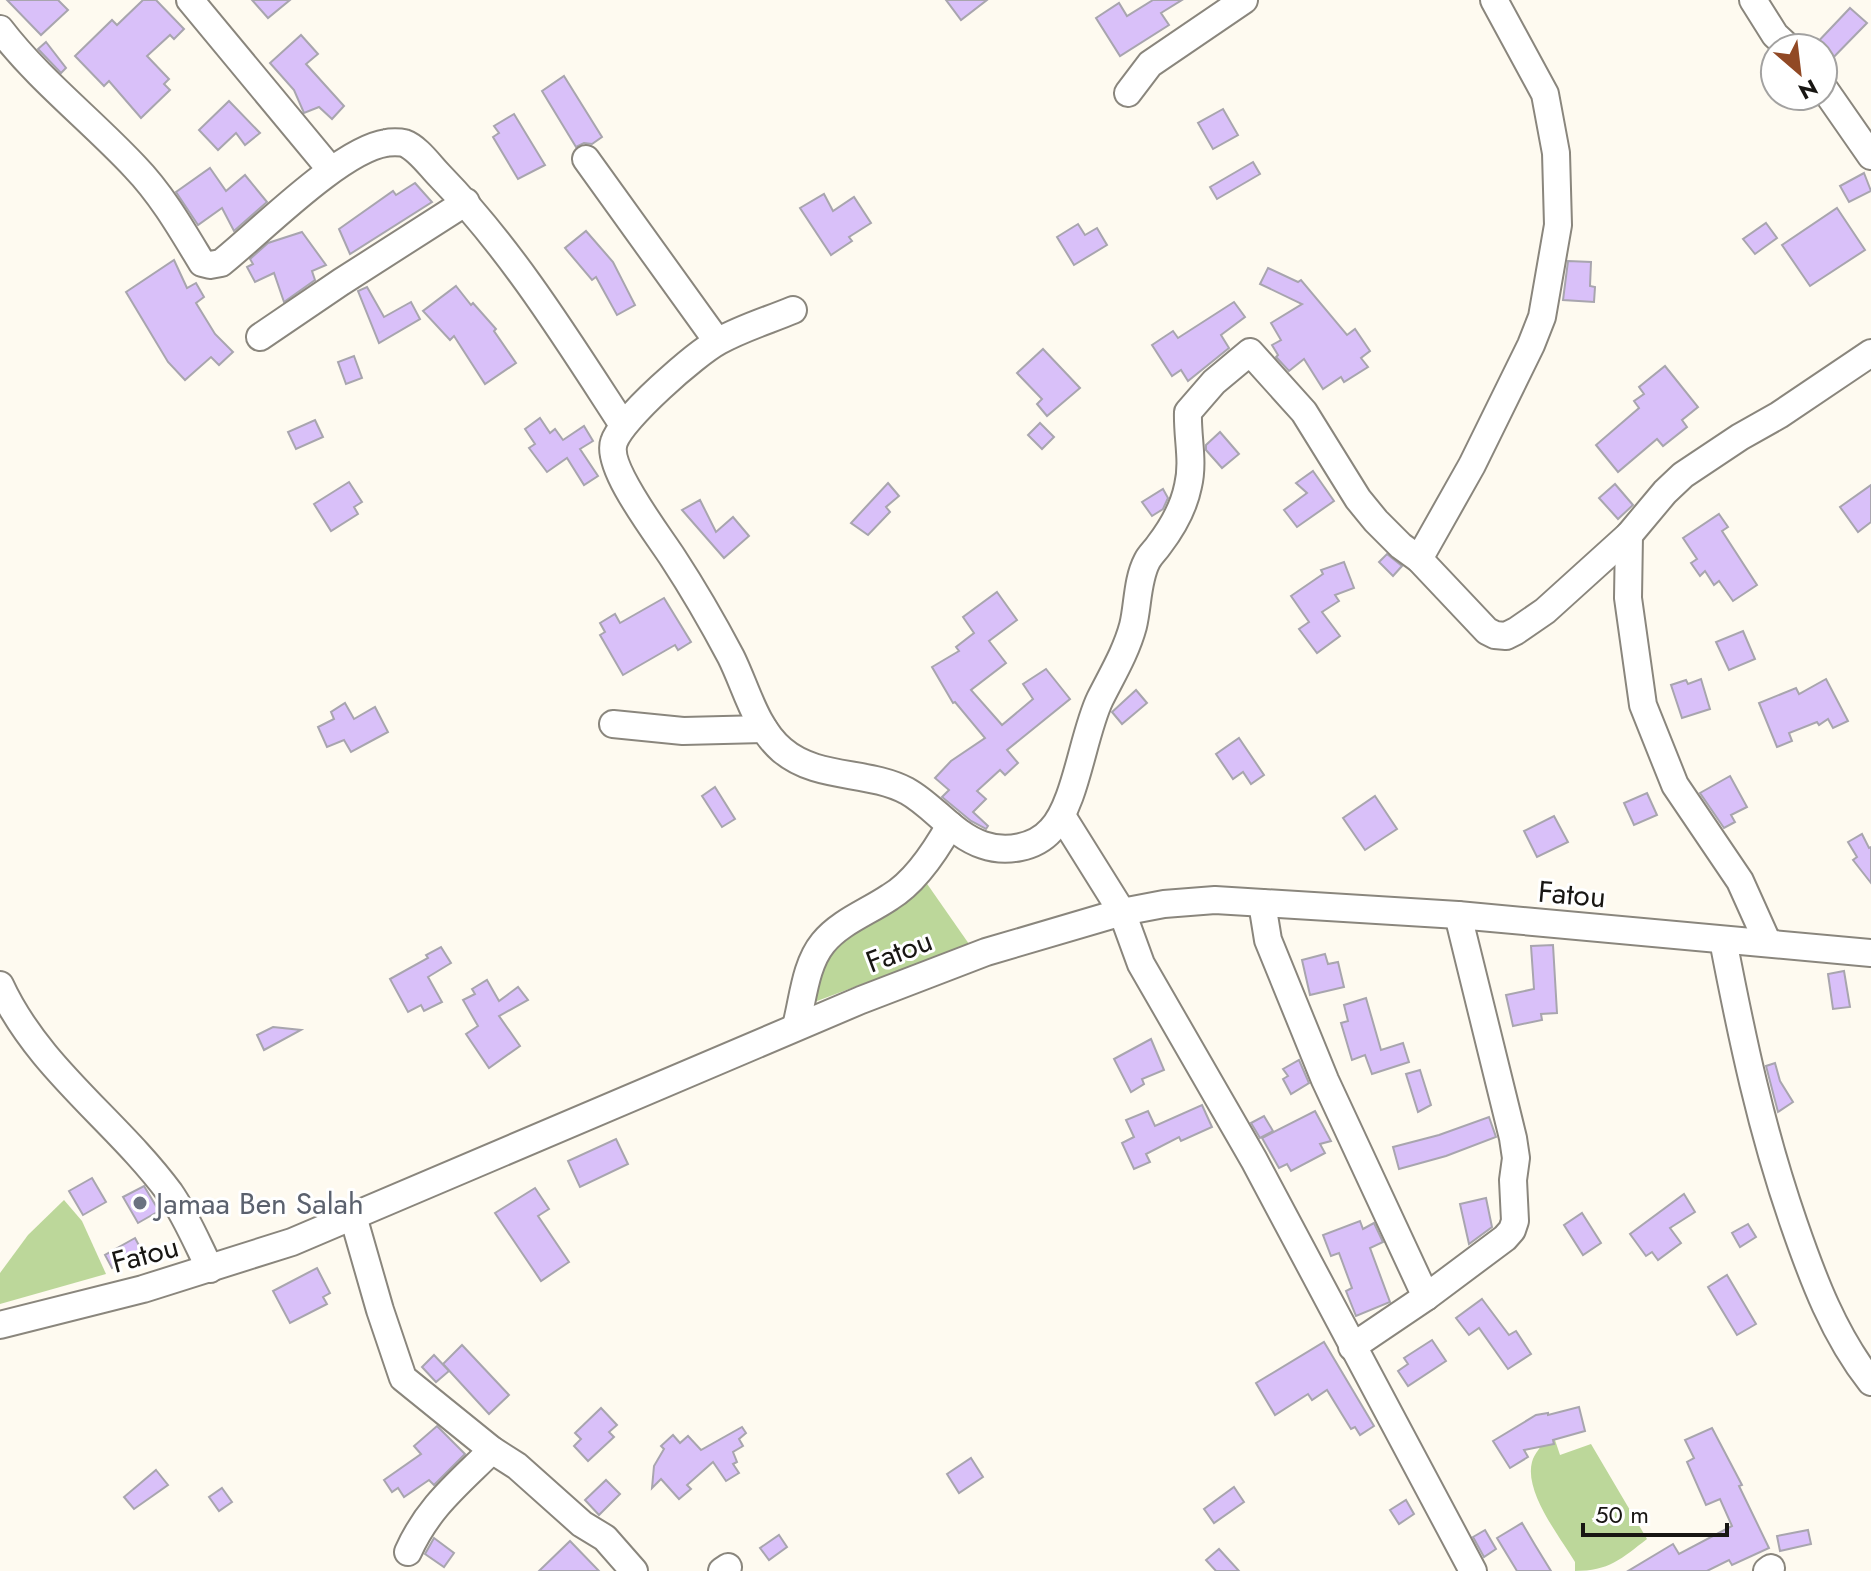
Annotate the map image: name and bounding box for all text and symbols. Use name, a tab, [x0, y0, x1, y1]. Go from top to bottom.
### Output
north arrow	[1759, 32, 1839, 112]
text: N	[1793, 71, 1824, 108]
street label: Fatou	[1536, 870, 1608, 918]
street label: Fatou	[860, 919, 938, 983]
place label: Jamaa Ben Salah	[152, 1182, 364, 1225]
marker: Jamaa Ben Salah	[131, 1194, 149, 1212]
street label: Fatou	[107, 1224, 183, 1284]
scale bar	[1583, 1487, 1727, 1537]
text: 50 m	[1595, 1497, 1649, 1532]

